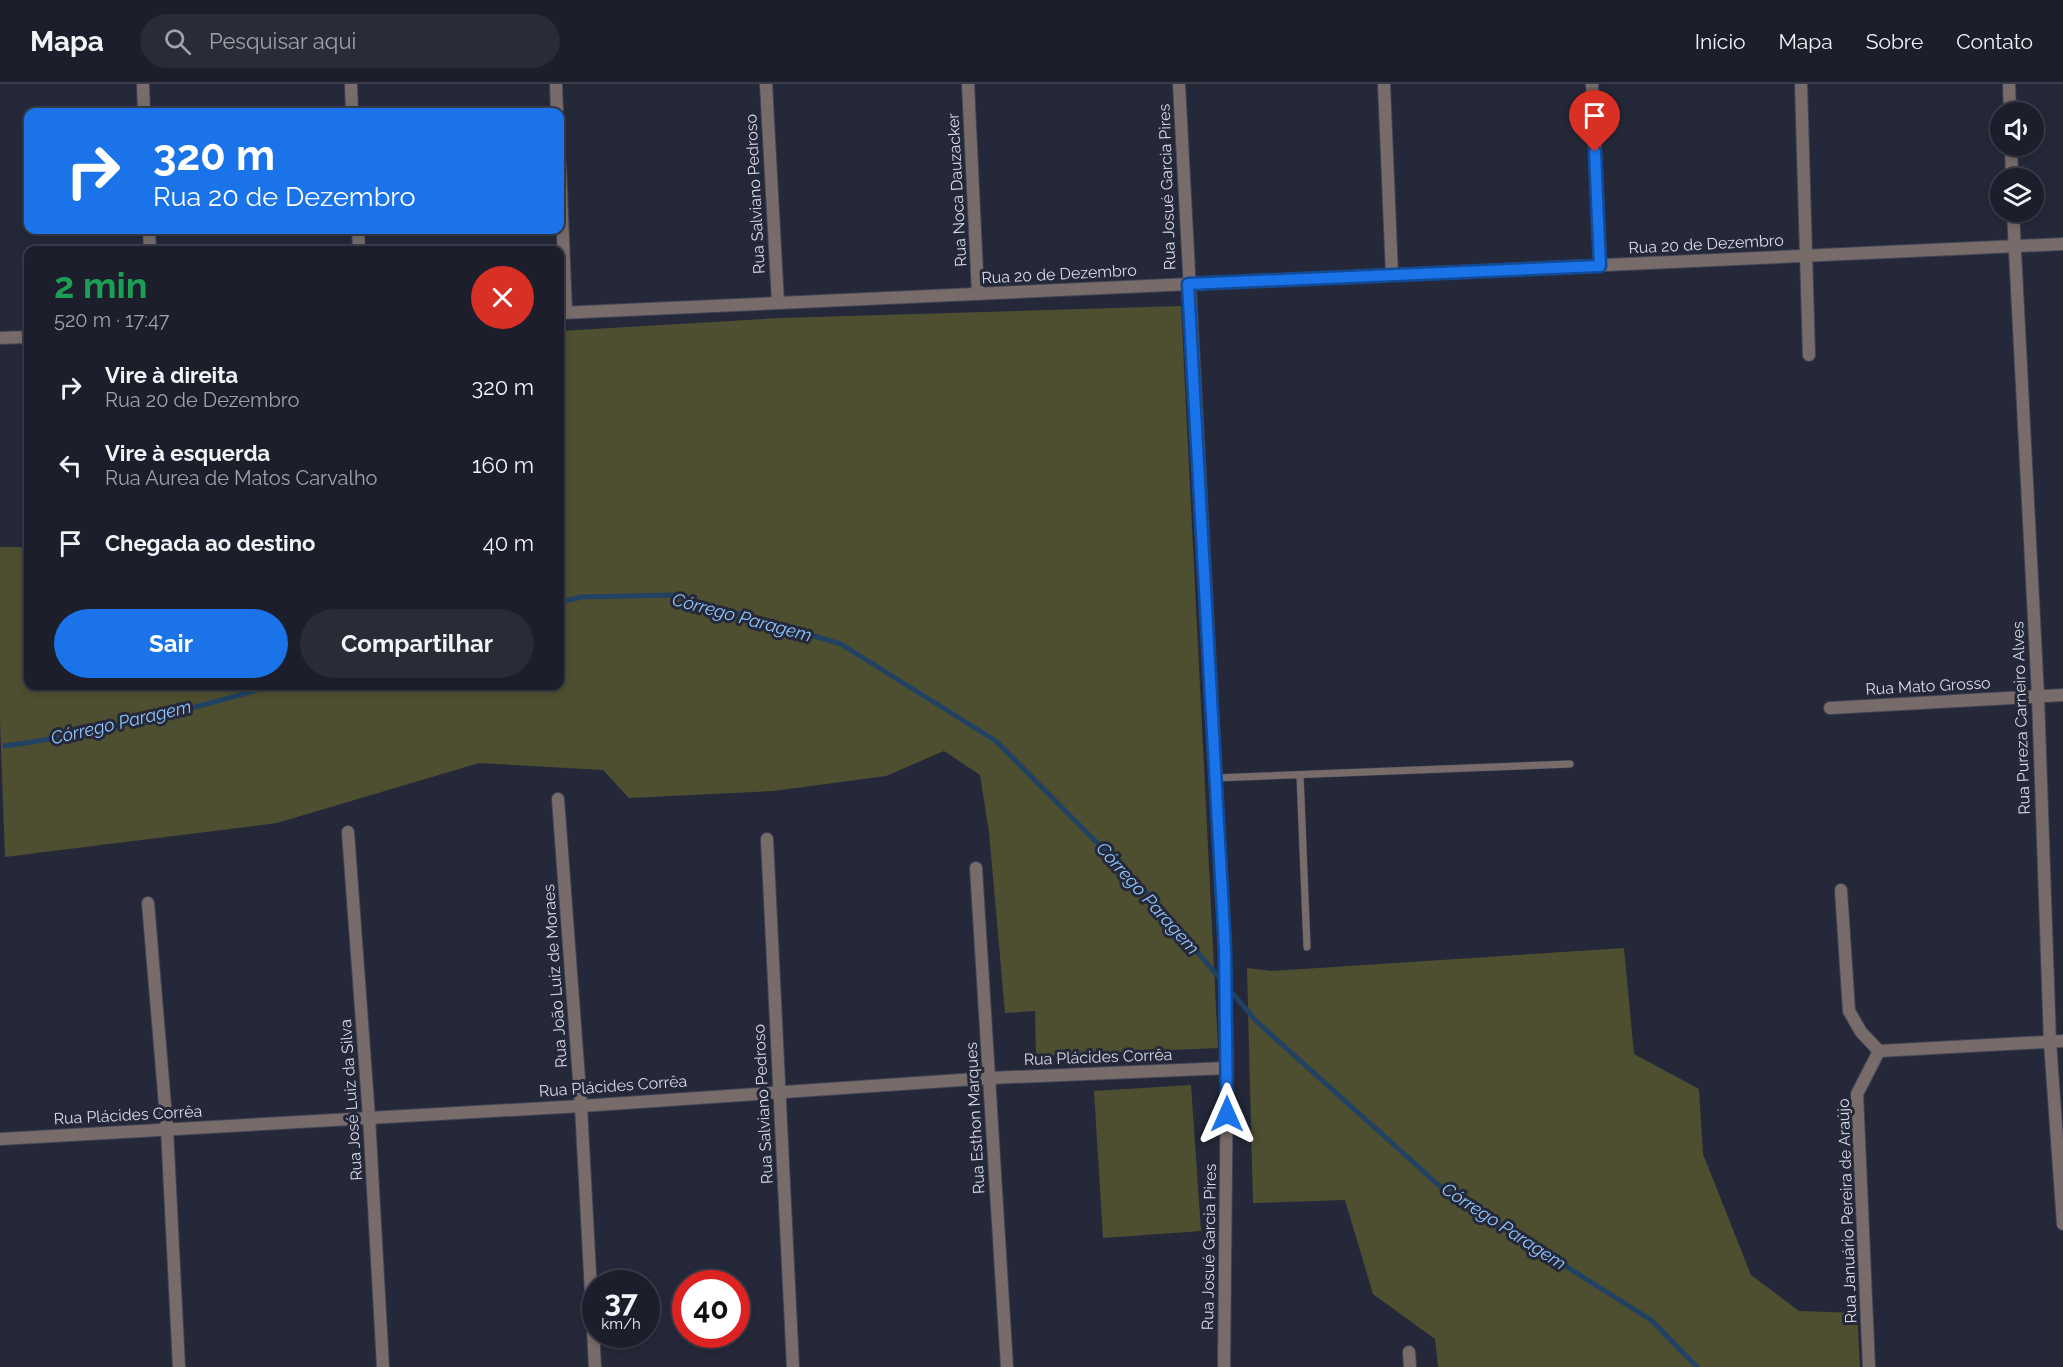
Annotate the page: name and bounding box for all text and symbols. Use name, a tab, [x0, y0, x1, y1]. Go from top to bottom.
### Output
search box	[140, 14, 560, 68]
text: Mapa	[30, 25, 104, 58]
icon: search	[161, 25, 194, 58]
text: Pesquisar aqui	[209, 28, 356, 54]
text: Início	[1695, 29, 1745, 54]
text: Mapa	[1778, 29, 1833, 54]
text: Sobre	[1866, 29, 1923, 54]
text: Contato	[1956, 29, 2033, 54]
pin	[1569, 90, 1620, 152]
icon: arrive	[1578, 99, 1611, 132]
map controls	[1990, 102, 2044, 222]
button: sound	[1990, 102, 2044, 156]
street label: Rua Josué Garcia Pires	[1155, 103, 1179, 271]
street label: Rua Noca Dauzacker	[943, 112, 971, 267]
street label: Rua Salviano Pedroso	[741, 114, 769, 274]
text: 320 m	[153, 131, 275, 180]
icon: right	[54, 132, 132, 210]
button: layers	[1990, 168, 2044, 222]
text: Rua 20 de Dezembro	[153, 181, 415, 212]
street label: Rua 20 de Dezembro	[1628, 230, 1784, 258]
street label: Rua 20 de Dezembro	[981, 260, 1137, 288]
text: 2 min	[54, 264, 147, 306]
button: close	[471, 266, 534, 329]
text: 520 m · 17:47	[54, 308, 169, 332]
text: Vire à direita	[105, 362, 238, 388]
icon: right	[54, 371, 87, 404]
text: 320 m	[471, 374, 534, 400]
text: Rua 20 de Dezembro	[105, 388, 299, 412]
text: Vire à esquerda	[105, 440, 270, 466]
icon: left	[54, 449, 87, 482]
text: 160 m	[472, 452, 534, 478]
text: Rua Aurea de Matos Carvalho	[105, 466, 377, 490]
icon: arrive	[54, 527, 87, 560]
text: Chegada ao destino	[105, 530, 315, 556]
text: 40 m	[483, 530, 534, 556]
water label: Córrego Paragem	[670, 588, 814, 646]
button: Sair	[54, 609, 288, 678]
button: Compartilhar	[300, 609, 534, 678]
street label: Rua Pureza Carneiro Alves	[2008, 621, 2034, 815]
street label: Rua Mato Grosso	[1865, 673, 1991, 699]
water label: Córrego Paragem	[49, 696, 193, 748]
water label: Córrego Paragem	[1092, 838, 1204, 958]
street label: Rua João Luiz de Moraes	[539, 883, 571, 1068]
street label: Rua José Luiz da Silva	[336, 1019, 366, 1181]
street label: Rua Salviano Pedroso	[749, 1024, 777, 1184]
street label: Rua Esthon Marques	[962, 1041, 988, 1195]
street label: Rua Plácides Corrêa	[1023, 1045, 1173, 1069]
street label: Rua Plácides Corrêa	[538, 1071, 688, 1101]
position arrow	[1195, 1082, 1259, 1146]
street label: Rua Januário Pereira de Araújo	[1834, 1098, 1860, 1324]
street label: Rua Plácides Corrêa	[53, 1102, 203, 1128]
street label: Rua Josué Garcia Pires	[1198, 1163, 1220, 1330]
water label: Córrego Paragem	[1438, 1178, 1570, 1274]
speed limit sign: 40	[672, 1270, 750, 1348]
text: 37	[604, 1284, 638, 1319]
text: km/h	[601, 1315, 641, 1333]

